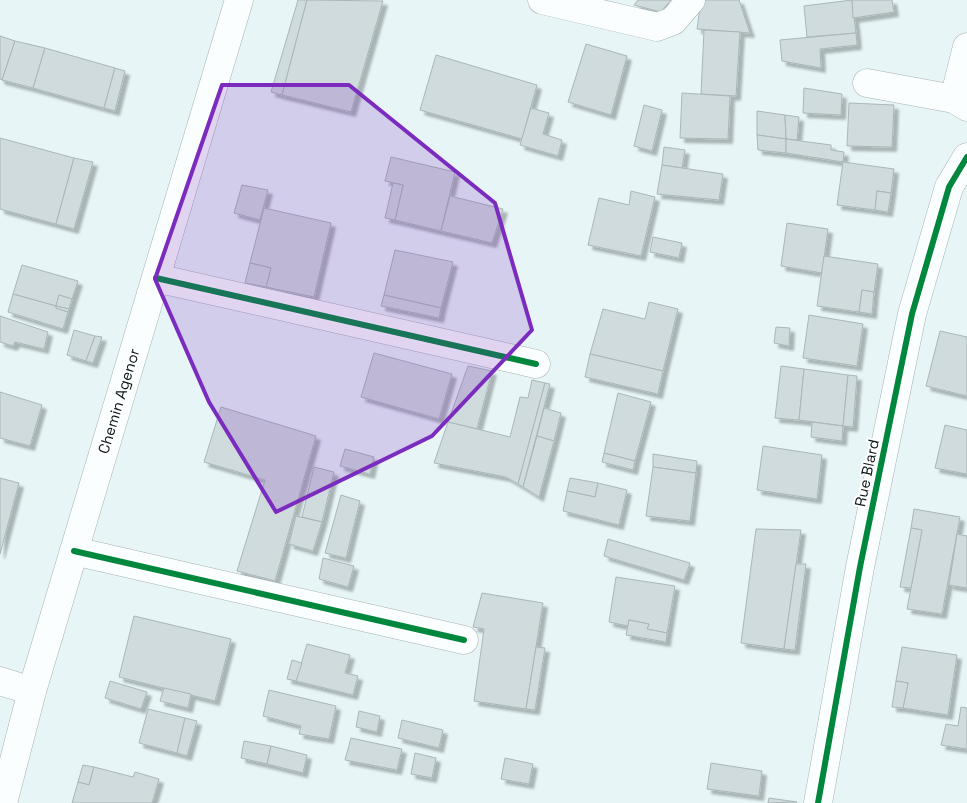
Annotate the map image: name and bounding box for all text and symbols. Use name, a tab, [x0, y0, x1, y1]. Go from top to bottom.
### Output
street label: Chemin Agenor	[93, 346, 144, 456]
street label: Rue Blard	[850, 437, 883, 508]

